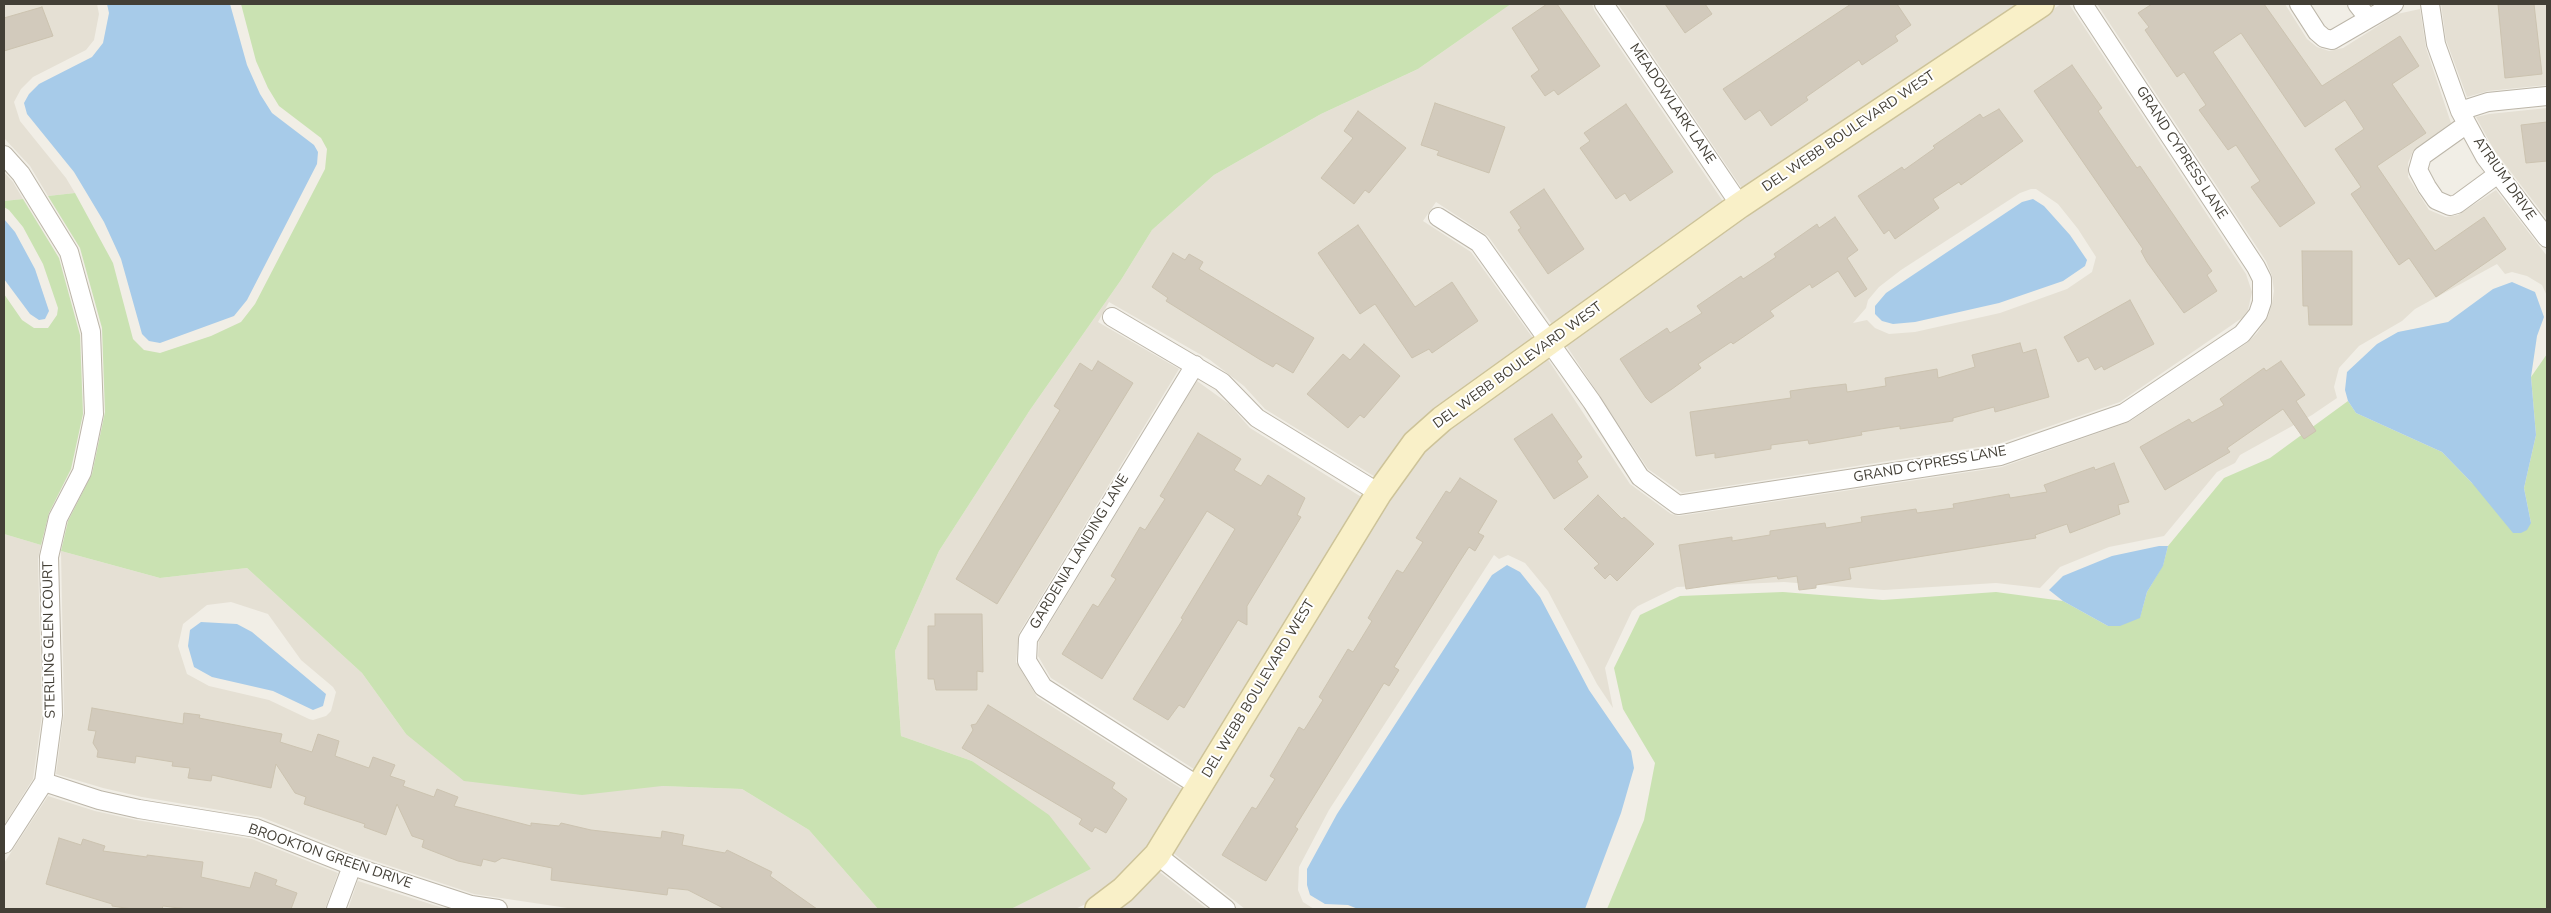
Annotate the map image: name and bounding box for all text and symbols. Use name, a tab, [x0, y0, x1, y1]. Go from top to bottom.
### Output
street label: MEADOWLARK LANE	[1625, 41, 1719, 167]
street label: DEL WEBB BOULEVARD WEST	[1759, 68, 1939, 196]
street label: GRAND CYPRESS LANE	[2132, 84, 2230, 222]
street label: ATRIUM DRIVE	[2469, 134, 2539, 224]
street label: DEL WEBB BOULEVARD WEST	[1430, 299, 1606, 433]
street label: GRAND CYPRESS LANE	[1852, 443, 2008, 487]
street label: GARDENIA LANDING LANE	[1027, 471, 1133, 633]
street label: STERLING GLEN COURT	[40, 561, 60, 719]
street label: DEL WEBB BOULEVARD WEST	[1199, 597, 1319, 781]
street label: BROOKTON GREEN DRIVE	[246, 821, 414, 893]

